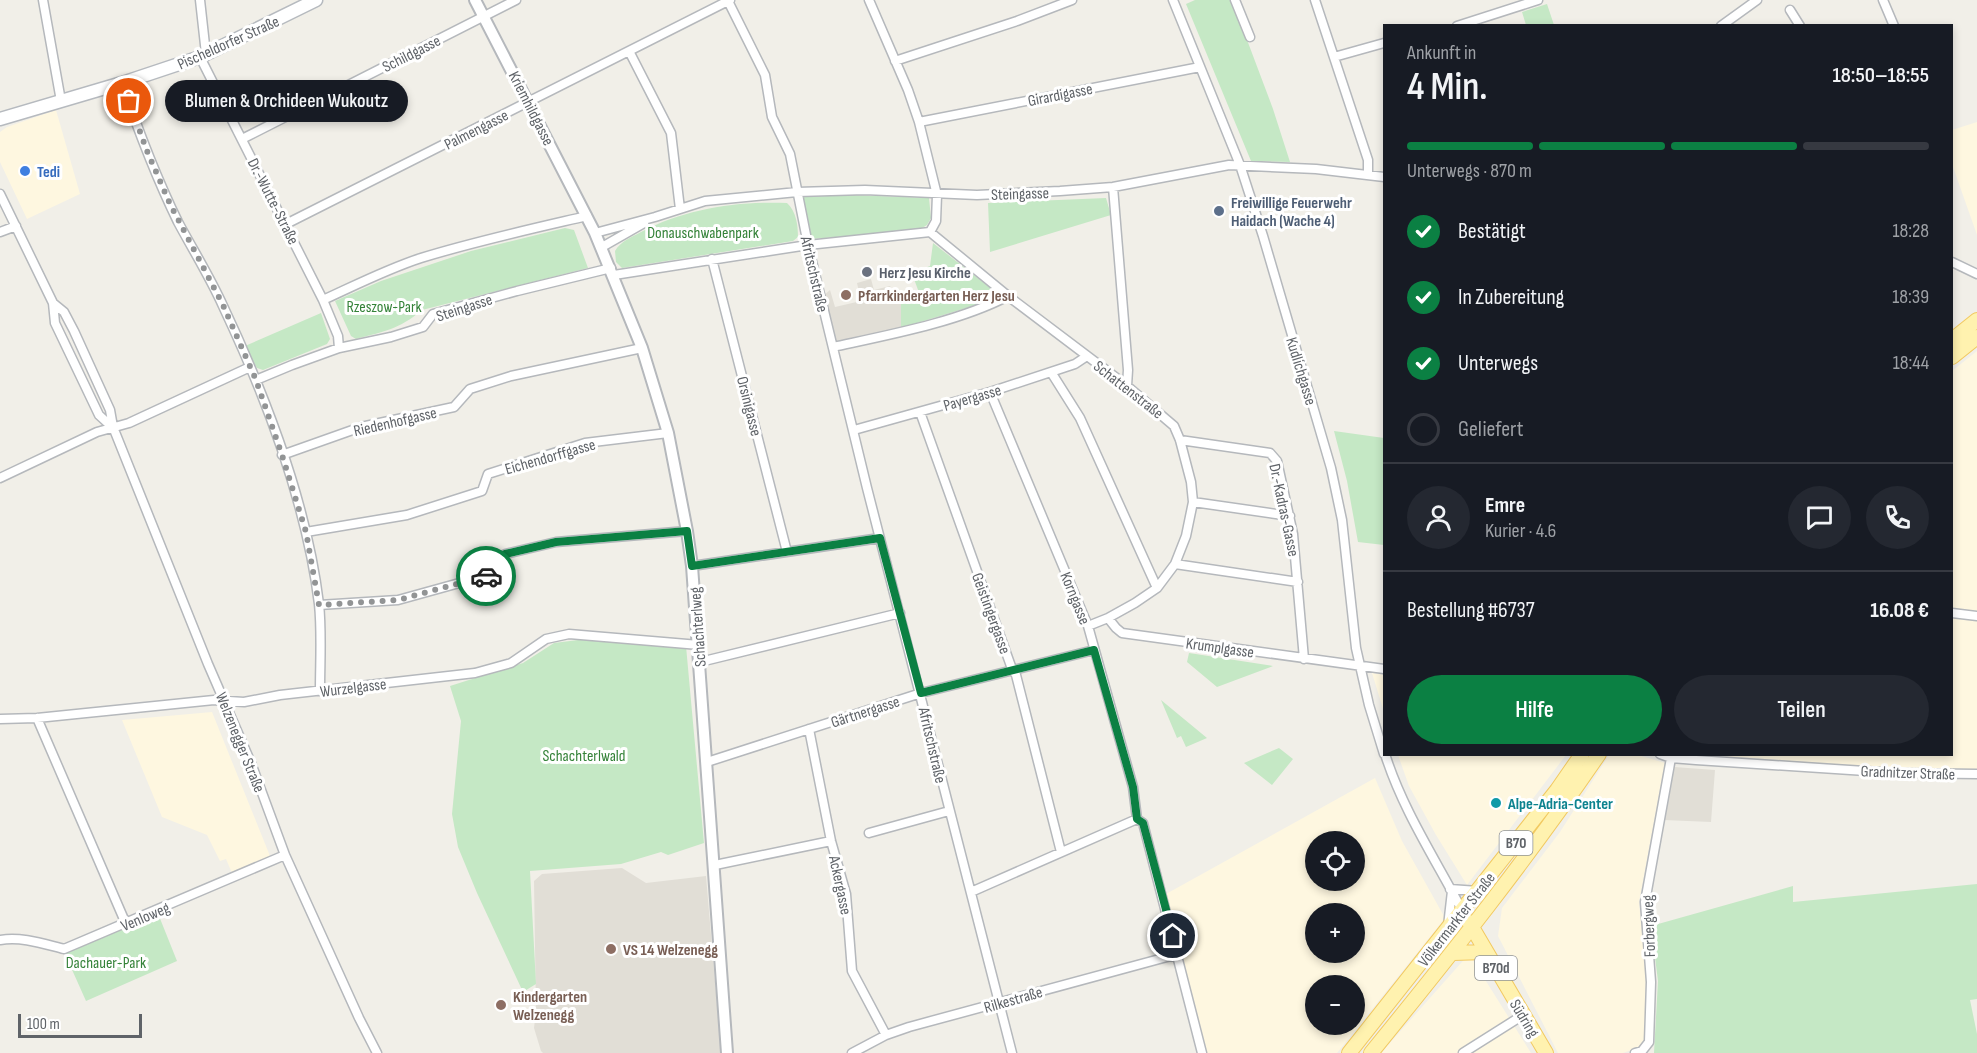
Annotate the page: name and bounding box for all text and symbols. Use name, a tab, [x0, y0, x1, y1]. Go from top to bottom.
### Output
street label: Pischeldorfer Straße	[175, 12, 282, 74]
street label: Schildgasse	[379, 32, 444, 77]
text: Ankunft in	[1407, 41, 1476, 65]
text: 18:50–18:55	[1833, 62, 1929, 89]
text: 4 Min.	[1407, 64, 1488, 111]
street label: Kriemhildgasse	[504, 68, 558, 149]
pin	[103, 75, 154, 126]
callout: Blumen & Orchideen Wukoutz	[165, 80, 408, 122]
street label: Girardigasse	[1026, 80, 1094, 111]
icon: bag	[112, 84, 145, 117]
text: Blumen & Orchideen Wukoutz	[185, 89, 388, 113]
street label: Palmengasse	[441, 106, 512, 155]
street label: Dr.-Wutte-Straße	[243, 155, 303, 248]
text: Unterwegs · 870 m	[1407, 159, 1532, 183]
place label: Tedi	[37, 163, 60, 182]
marker: Tedi	[18, 164, 32, 178]
street label: Steingasse	[991, 184, 1049, 205]
place label: Freiwillige Feuerwehr Haidach (Wache 4)	[1231, 194, 1352, 231]
marker: Freiwillige Feuerwehr Haidach (Wache 4)	[1212, 204, 1226, 218]
icon: check	[1407, 215, 1440, 248]
text: Bestätigt	[1458, 218, 1526, 245]
text: 18:28	[1892, 219, 1929, 243]
park label: Donauschwabenpark	[647, 224, 759, 243]
street label: Afritschstraße	[795, 234, 831, 314]
place label: Herz Jesu Kirche	[879, 264, 971, 283]
marker: Herz Jesu Kirche	[860, 265, 874, 279]
icon: check	[1407, 281, 1440, 314]
text: In Zubereitung	[1458, 284, 1564, 311]
text: 18:39	[1892, 285, 1929, 309]
place label: Pfarrkindergarten Herz Jesu	[858, 287, 1015, 306]
marker: Pfarrkindergarten Herz Jesu	[839, 288, 853, 302]
street label: Steingasse	[434, 290, 495, 326]
park label: Rzeszow-Park	[346, 298, 422, 317]
street label: Kudlichgasse	[1281, 335, 1320, 408]
icon: check	[1407, 347, 1440, 380]
text: Unterwegs	[1458, 350, 1538, 377]
text: 18:44	[1893, 351, 1929, 375]
street label: Schattenstraße	[1089, 357, 1167, 423]
street label: Orsinigasse	[732, 375, 765, 438]
street label: Payergasse	[941, 381, 1004, 416]
street label: Riedenhofgasse	[352, 404, 439, 441]
text: Geliefert	[1458, 416, 1523, 443]
street label: Eichendorffgasse	[503, 435, 598, 479]
street label: Dr.-Kadras-Gasse	[1264, 462, 1303, 558]
button: person	[1407, 486, 1470, 549]
button: chat	[1788, 486, 1851, 549]
button: phone	[1866, 486, 1929, 549]
text: Emre	[1485, 492, 1525, 519]
text: Kurier · 4.6	[1485, 519, 1556, 543]
courier	[456, 546, 516, 606]
icon: car	[470, 560, 503, 593]
street label: Korngasse	[1055, 569, 1094, 628]
street label: Geistingergasse	[967, 570, 1014, 657]
street label: Schachterlweg	[686, 586, 711, 668]
text: Bestellung #6737	[1407, 597, 1534, 624]
text: 16.08 €	[1870, 597, 1929, 624]
street label: Krumplgasse	[1185, 634, 1255, 663]
street label: Wurzelgasse	[319, 675, 387, 702]
button: Hilfe	[1407, 675, 1662, 744]
button: Teilen	[1674, 675, 1929, 744]
street label: Welzenegger Straße	[211, 690, 268, 795]
street label: Gärtnergasse	[829, 692, 902, 732]
street label: Afritschstraße	[913, 705, 949, 785]
park label: Schachterlwald	[543, 747, 625, 766]
street label: Gradnitzer Straße	[1860, 762, 1955, 785]
place label: Alpe-Adria-Center	[1507, 795, 1613, 814]
marker: Alpe-Adria-Center	[1489, 796, 1503, 810]
map controls	[1305, 831, 1365, 1035]
button: locate	[1305, 831, 1365, 891]
road number: B70	[1500, 831, 1532, 855]
street label: Ackergasse	[824, 853, 855, 917]
street label: Völkermarkter Straße	[1415, 869, 1500, 971]
street label: Forbergweg	[1639, 894, 1660, 957]
street label: Venloweg	[118, 899, 173, 936]
button: +	[1305, 903, 1365, 963]
pin	[1147, 910, 1198, 961]
icon: home	[1156, 919, 1189, 952]
place label: VS 14 Welzenegg	[623, 941, 718, 960]
marker: VS 14 Welzenegg	[604, 942, 618, 956]
park label: Dachauer-Park	[66, 954, 146, 973]
road number: B70d	[1475, 956, 1517, 980]
button: −	[1305, 975, 1365, 1035]
street label: Rilkestraße	[982, 983, 1045, 1018]
place label: Kindergarten Welzenegg	[513, 988, 587, 1025]
street label: Südring	[1505, 996, 1542, 1041]
marker: Kindergarten Welzenegg	[494, 998, 508, 1012]
scale bar	[18, 1011, 142, 1038]
text: 100 m	[27, 1015, 60, 1034]

